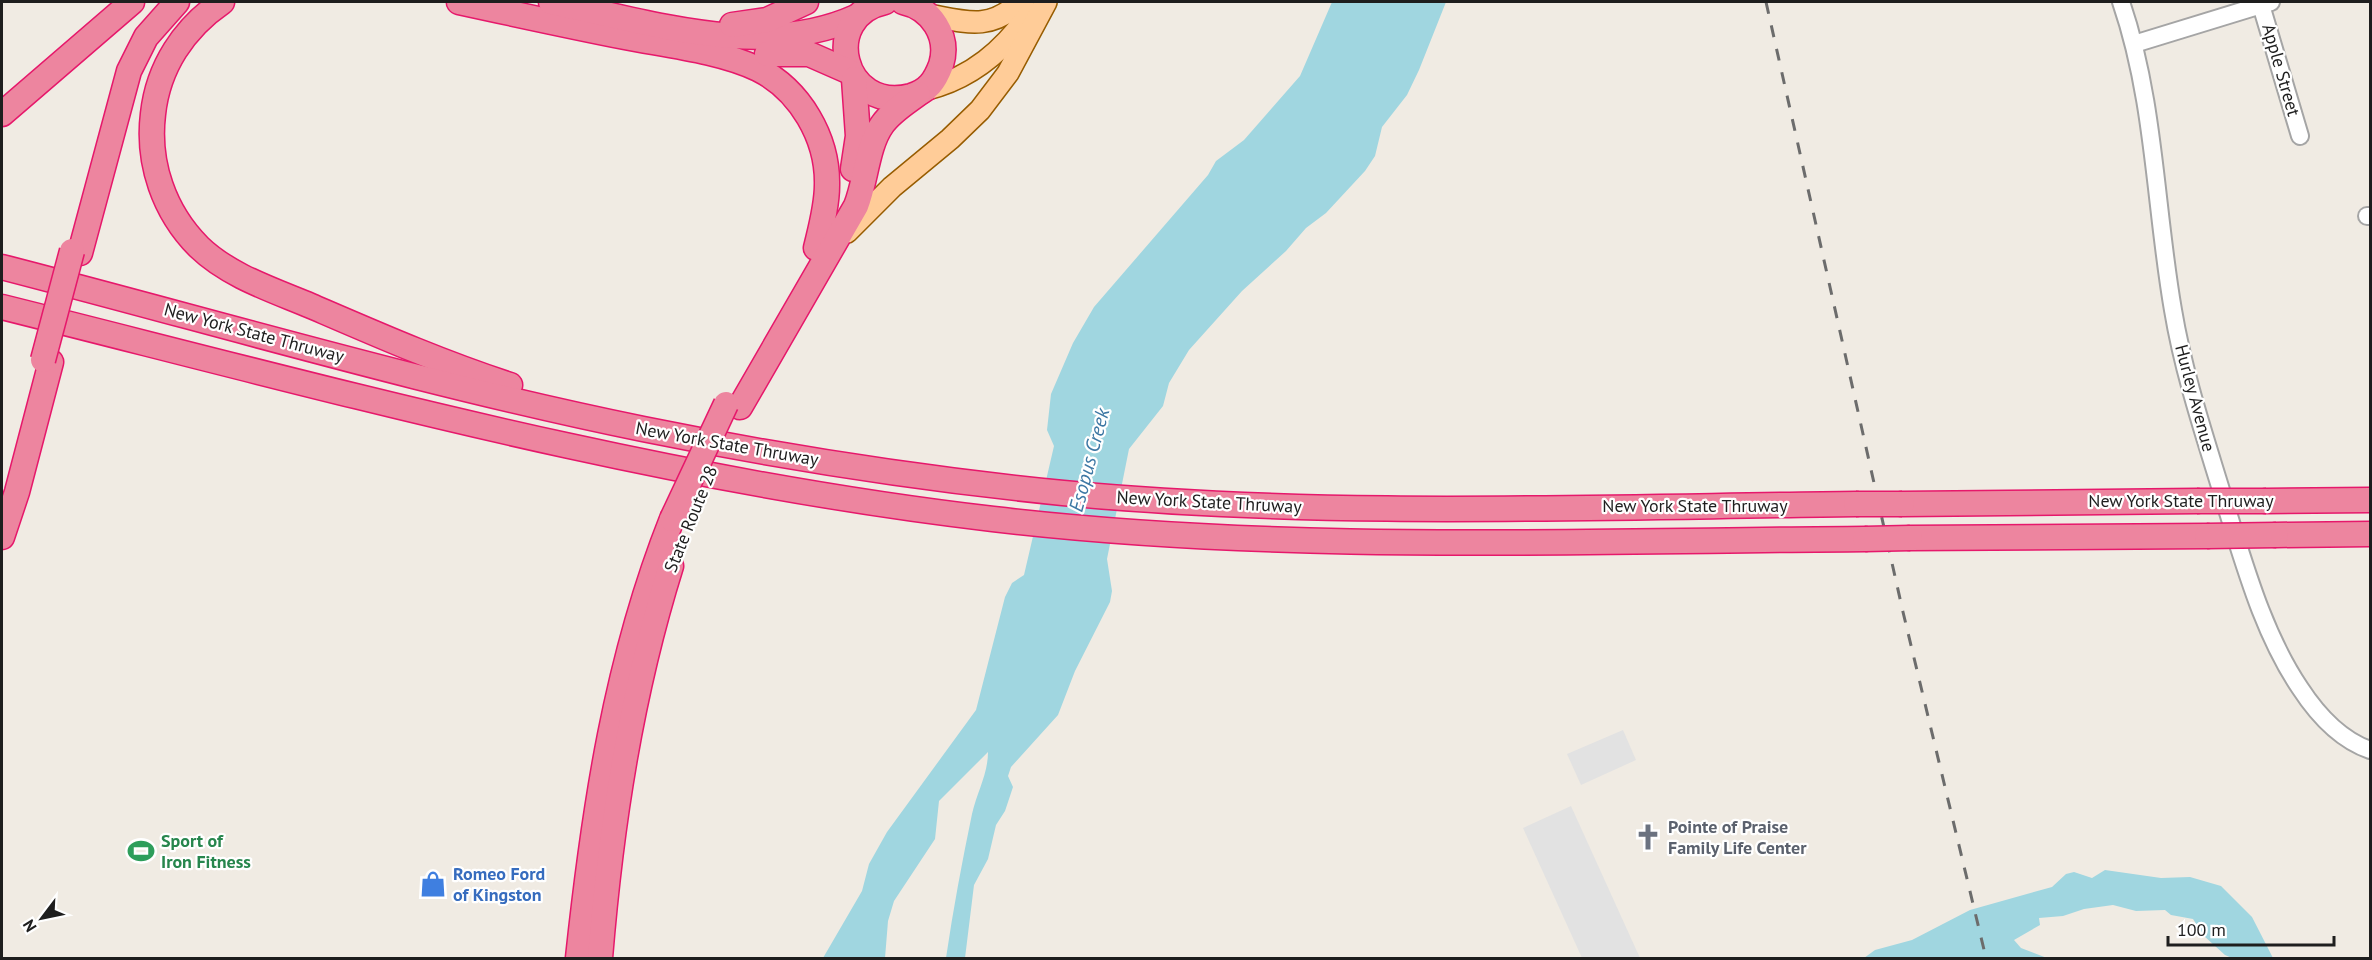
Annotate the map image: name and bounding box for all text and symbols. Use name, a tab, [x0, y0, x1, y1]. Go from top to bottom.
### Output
street label: Apple Street	[2257, 21, 2306, 119]
street label: New York State Thruway	[162, 297, 347, 368]
street label: Hurley Avenue	[2170, 342, 2221, 454]
water label: Esopus Creek	[1063, 404, 1116, 515]
street label: New York State Thruway	[634, 416, 821, 471]
street label: State Route 28	[659, 462, 722, 576]
street label: New York State Thruway	[1116, 485, 1303, 518]
street label: New York State Thruway	[2088, 489, 2274, 512]
street label: New York State Thruway	[1602, 494, 1788, 517]
place label: Pointe of Praise Family Life Center	[1668, 815, 1807, 859]
church icon: Pointe of Praise Family Life Center	[1633, 822, 1663, 852]
place label: Sport of Iron Fitness	[161, 829, 251, 873]
sports icon: Sport of Iron Fitness	[126, 836, 156, 866]
place label: Romeo Ford of Kingston	[453, 862, 545, 906]
shop icon: Romeo Ford of Kingston	[418, 869, 448, 899]
north arrow	[12, 888, 72, 948]
scale bar	[2168, 909, 2334, 947]
text: N	[18, 916, 41, 936]
text: 100 m	[2177, 918, 2226, 941]

